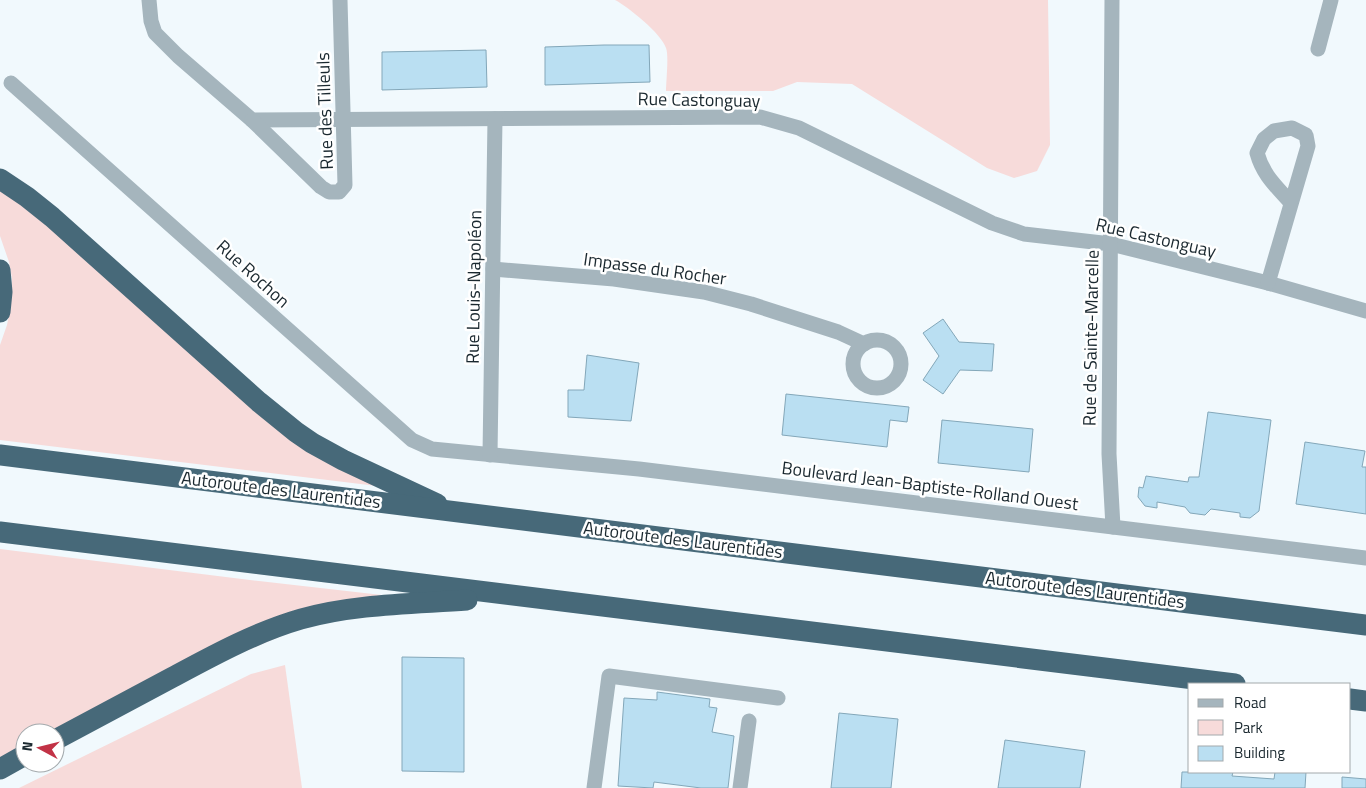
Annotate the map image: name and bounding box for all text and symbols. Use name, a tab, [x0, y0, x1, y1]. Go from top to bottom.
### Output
street label: Rue des Tilleuls	[309, 52, 340, 170]
street label: Rue Castonguay	[637, 85, 761, 114]
street label: Rue Louis-Napoléon	[459, 210, 488, 364]
street label: Rue Castonguay	[1093, 211, 1219, 265]
street label: Rue Rochon	[211, 233, 296, 314]
street label: Impasse du Rocher	[582, 245, 728, 292]
street label: Rue de Sainte-Marcelle	[1075, 250, 1106, 426]
street label: Boulevard Jean-Baptiste-Rolland Ouest	[780, 454, 1081, 517]
street label: Autoroute des Laurentides	[180, 464, 382, 515]
street label: Autoroute des Laurentides	[582, 514, 784, 565]
street label: Autoroute des Laurentides	[984, 564, 1186, 615]
legend	[1188, 683, 1351, 773]
text: Road	[1234, 691, 1266, 714]
text: Park	[1234, 716, 1263, 739]
north arrow	[15, 723, 65, 773]
text: N	[16, 740, 38, 752]
text: Building	[1234, 741, 1285, 764]

